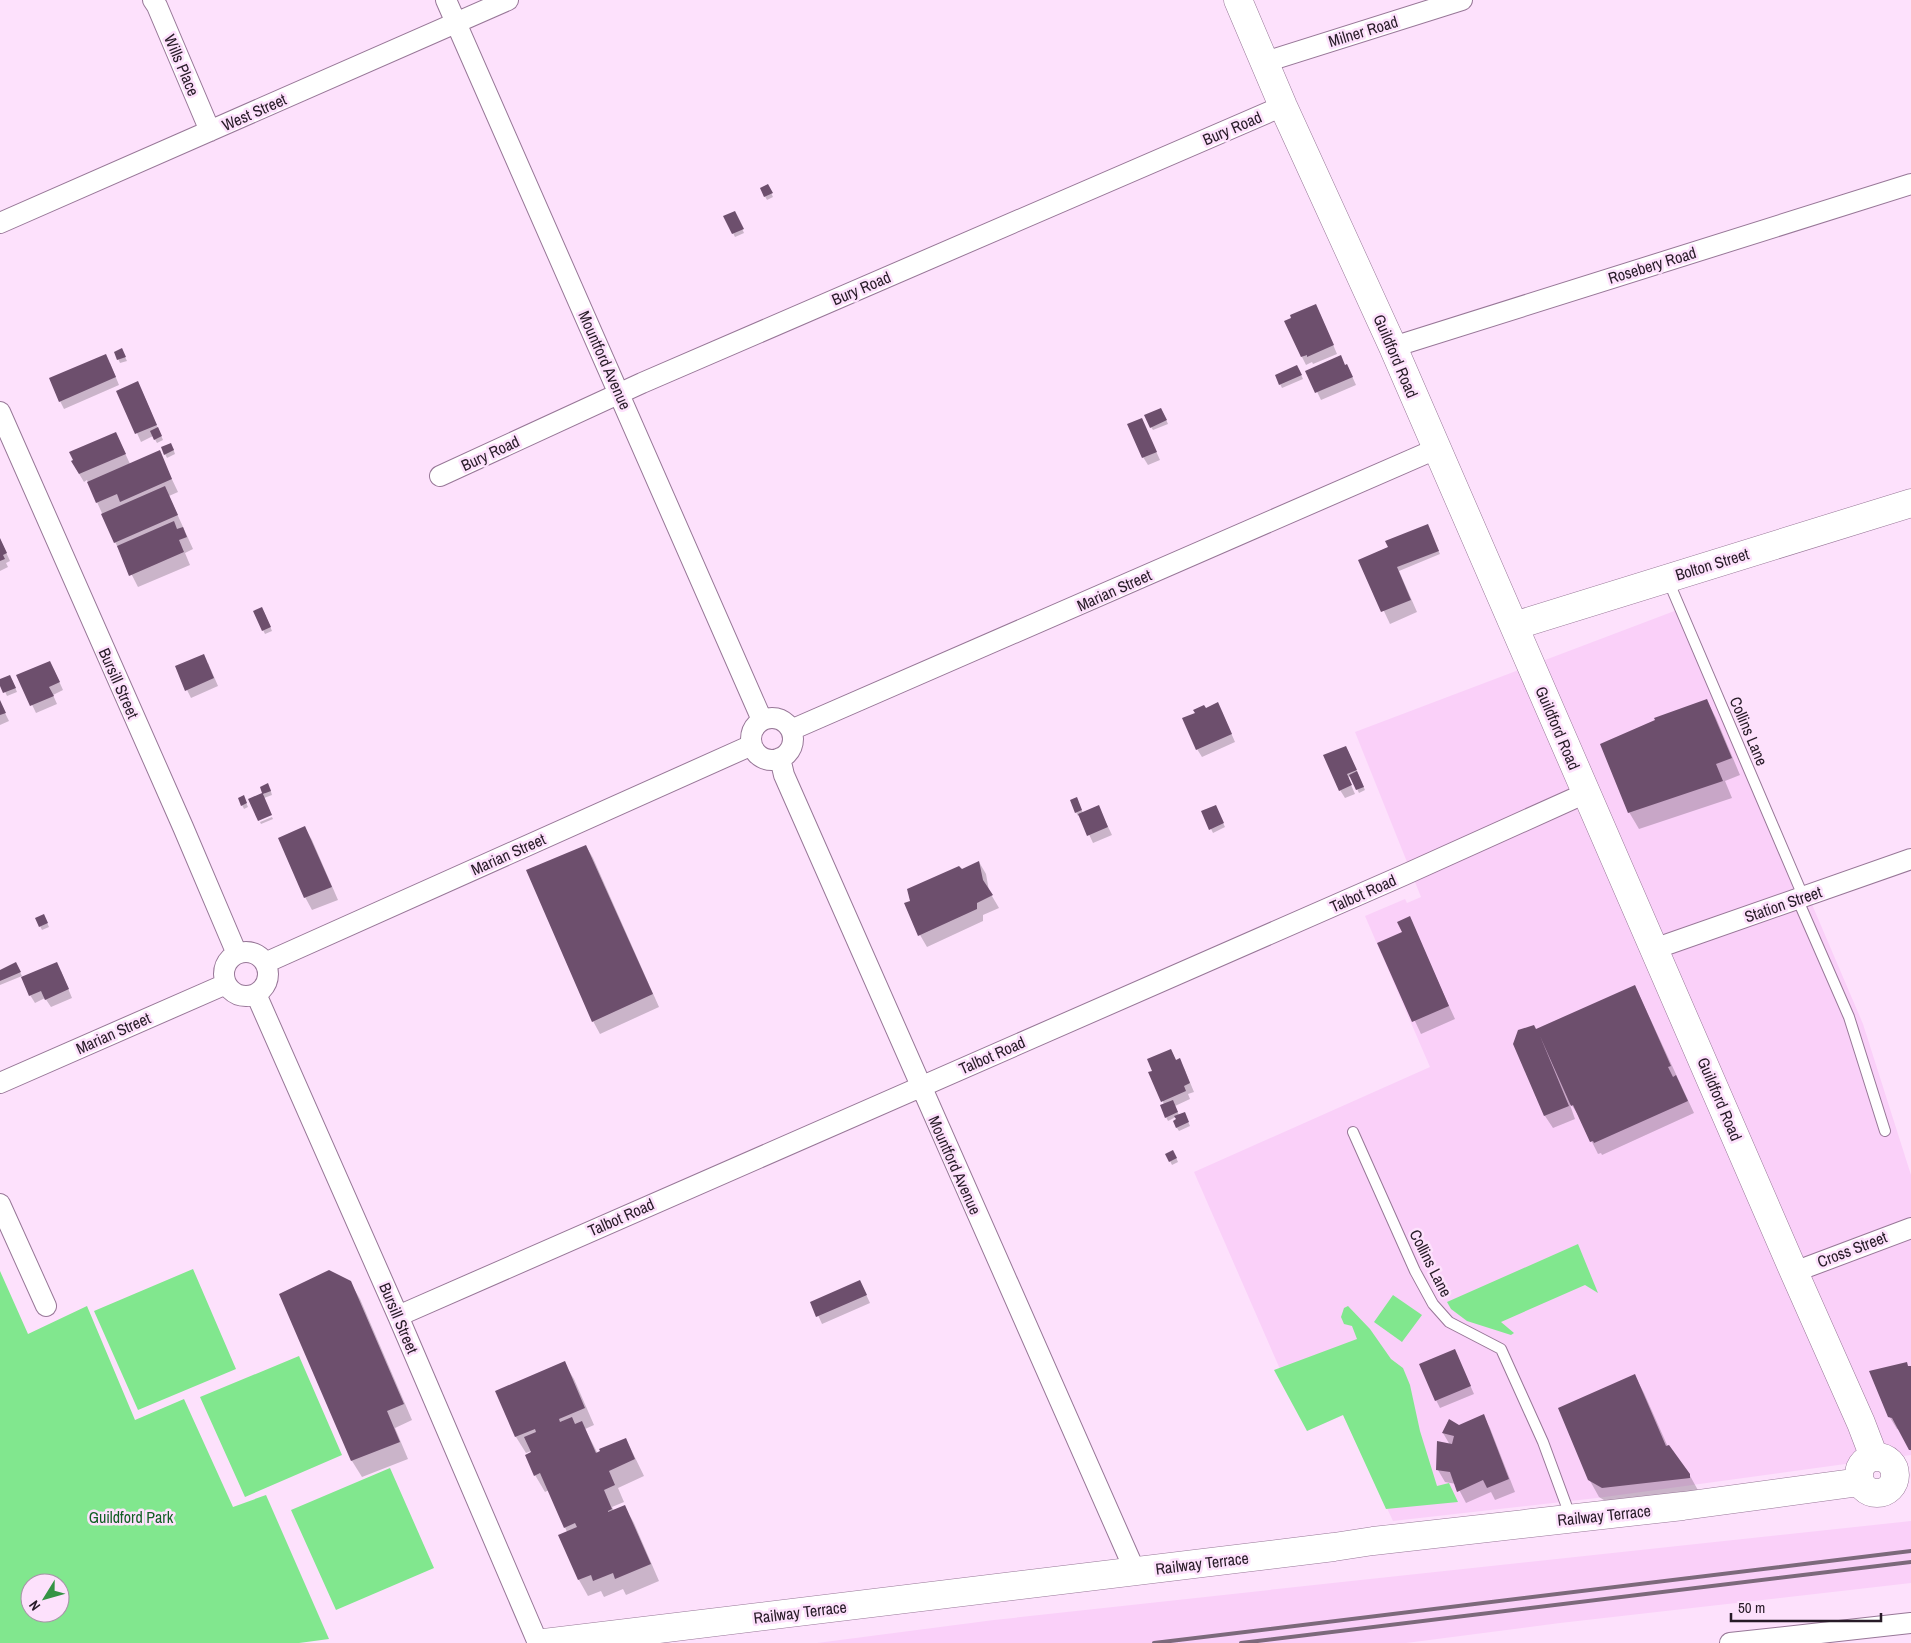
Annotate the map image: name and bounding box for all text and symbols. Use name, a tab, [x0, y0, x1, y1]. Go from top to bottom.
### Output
street label: Milner Road	[1326, 10, 1400, 52]
street label: Wills Place	[159, 31, 205, 99]
street label: West Street	[218, 88, 290, 136]
street label: Bury Road	[1199, 106, 1265, 150]
street label: Rosebery Road	[1605, 241, 1699, 289]
street label: Bury Road	[828, 266, 894, 310]
street label: Mountford Avenue	[573, 307, 637, 413]
street label: Guildford Road	[1368, 311, 1424, 401]
street label: Bury Road	[457, 430, 523, 476]
street label: Bolton Street	[1673, 542, 1752, 586]
street label: Marian Street	[1073, 564, 1155, 616]
street label: Bursill Street	[94, 644, 144, 722]
street label: Guildford Road	[1530, 683, 1586, 773]
street label: Collins Lane	[1725, 693, 1773, 769]
street label: Marian Street	[467, 828, 549, 880]
street label: Talbot Road	[1326, 869, 1400, 917]
street label: Station Street	[1741, 880, 1825, 927]
street label: Marian Street	[72, 1007, 154, 1059]
street label: Talbot Road	[955, 1031, 1029, 1079]
street label: Guildford Road	[1692, 1054, 1748, 1144]
street label: Mountford Avenue	[923, 1112, 987, 1218]
street label: Talbot Road	[584, 1193, 658, 1241]
street label: Collins Lane	[1405, 1226, 1457, 1300]
street label: Cross Street	[1814, 1226, 1890, 1272]
street label: Bursill Street	[374, 1279, 424, 1357]
street label: Railway Terrace	[1556, 1499, 1652, 1531]
park label: Guildford Park	[89, 1506, 174, 1528]
street label: Railway Terrace	[1154, 1546, 1250, 1580]
north arrow	[20, 1573, 70, 1623]
scale bar	[1731, 1590, 1881, 1622]
street label: Railway Terrace	[752, 1595, 848, 1629]
text: N	[25, 1597, 44, 1615]
text: 50 m	[1738, 1597, 1765, 1618]

